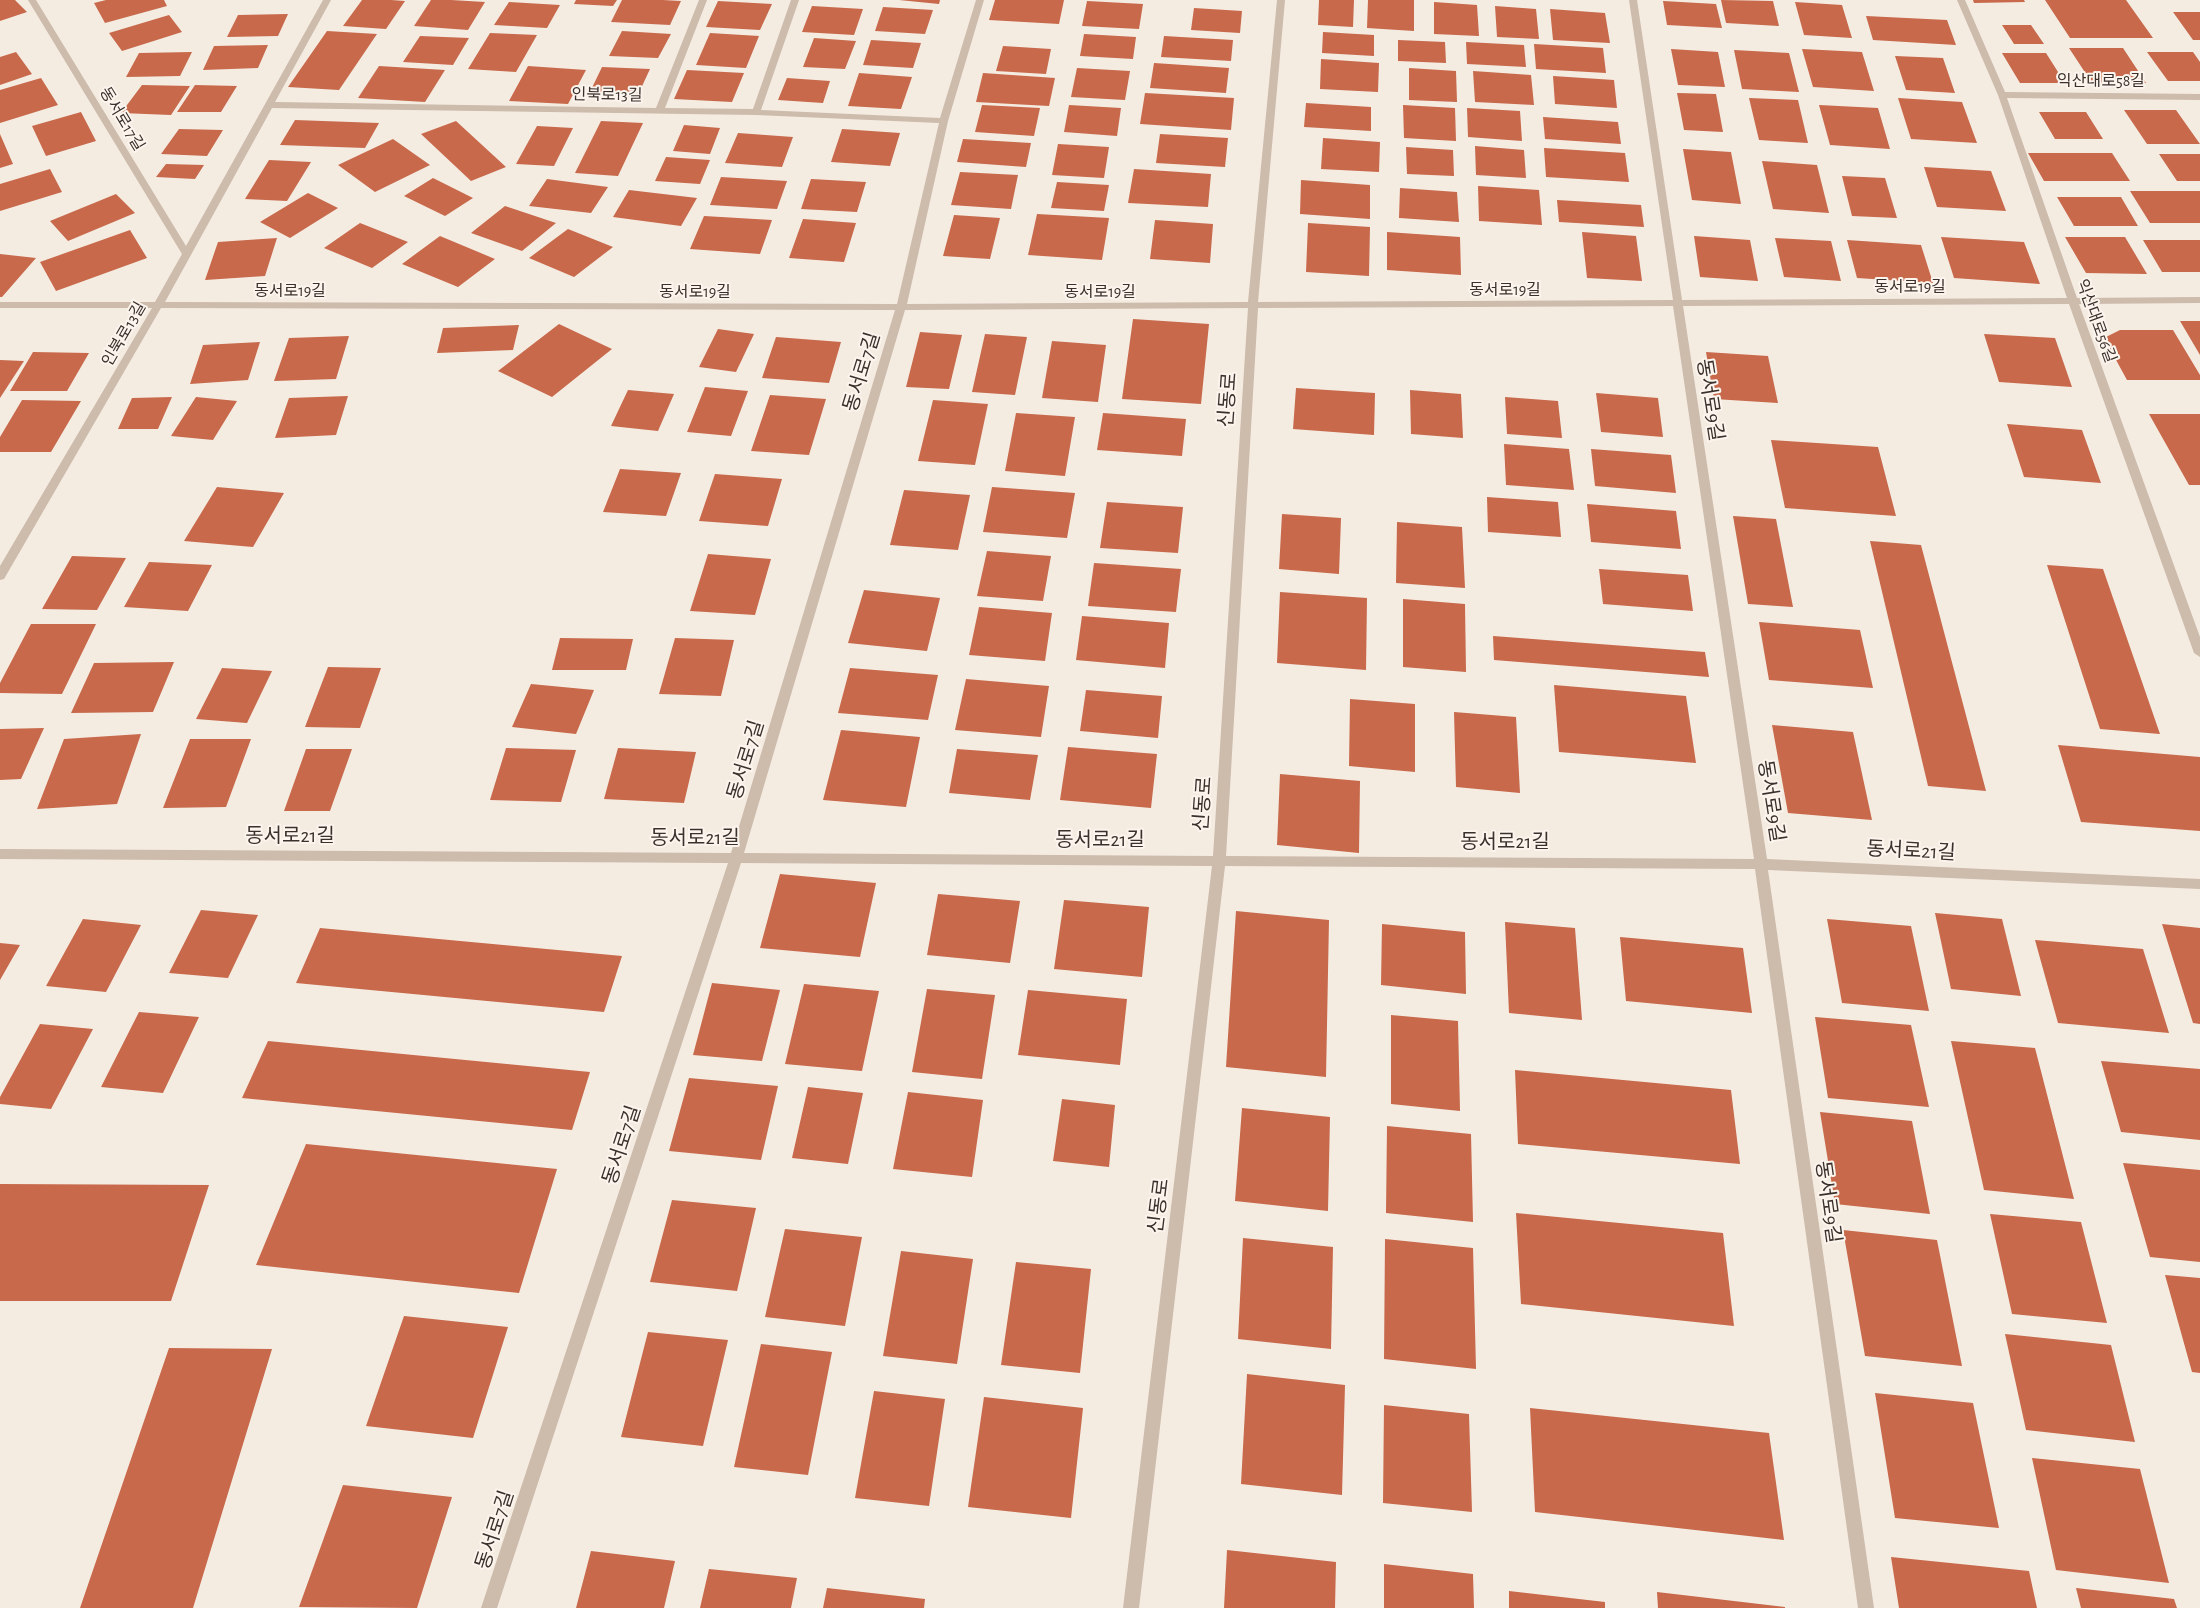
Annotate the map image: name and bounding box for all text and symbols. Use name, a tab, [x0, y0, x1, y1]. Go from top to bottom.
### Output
street label: 익산대로58길	[2057, 71, 2145, 91]
street label: 동서로17길	[95, 84, 149, 154]
street label: 인북로13길	[571, 85, 643, 105]
street label: 익산대로56길	[2072, 276, 2120, 366]
street label: 동서로19길	[1874, 277, 1946, 297]
street label: 동서로19길	[1469, 280, 1541, 300]
street label: 동서로19길	[254, 281, 326, 301]
street label: 동서로19길	[659, 282, 731, 302]
street label: 동서로19길	[1064, 282, 1136, 302]
street label: 인북로13길	[98, 298, 150, 370]
street label: 동서로7길	[839, 329, 885, 415]
street label: 동서로9길	[1692, 357, 1728, 443]
street label: 신동로	[1214, 372, 1242, 428]
street label: 동서로7길	[723, 717, 769, 803]
street label: 동서로9길	[1753, 758, 1789, 844]
street label: 신동로	[1189, 776, 1217, 832]
street label: 동서로21길	[245, 824, 335, 848]
street label: 동서로21길	[650, 826, 740, 850]
street label: 동서로21길	[1055, 828, 1145, 852]
street label: 동서로21길	[1460, 830, 1550, 854]
street label: 동서로21길	[1866, 837, 1956, 865]
street label: 동서로7길	[598, 1102, 646, 1188]
street label: 동서로9길	[1810, 1159, 1846, 1245]
street label: 신동로	[1144, 1177, 1174, 1235]
street label: 동서로7길	[471, 1487, 519, 1573]

